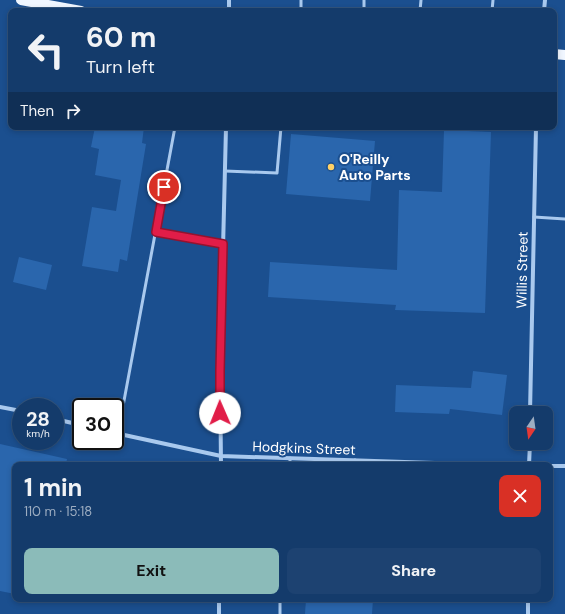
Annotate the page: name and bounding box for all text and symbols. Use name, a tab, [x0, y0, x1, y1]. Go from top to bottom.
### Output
text: 60 m	[86, 19, 156, 56]
icon: left	[20, 24, 72, 76]
text: Turn left	[86, 55, 155, 79]
icon: right	[62, 100, 84, 122]
text: Then	[20, 101, 54, 121]
place label: O'Reilly Auto Parts	[339, 150, 411, 184]
marker: O'Reilly Auto Parts	[326, 162, 336, 172]
pin	[147, 170, 181, 204]
icon: arrive	[153, 176, 175, 198]
street label: Willis Street	[512, 231, 532, 309]
position arrow	[199, 392, 241, 434]
speed limit sign: 30	[72, 398, 124, 450]
text: 28	[26, 406, 50, 432]
north arrow	[509, 406, 553, 450]
map controls	[509, 406, 553, 450]
text: km/h	[26, 427, 50, 440]
street label: Hodgkins Street	[252, 437, 356, 459]
text: 1 min	[24, 472, 82, 503]
button: close	[499, 475, 541, 517]
text: 110 m · 15:18	[24, 503, 92, 520]
button: Exit	[24, 548, 279, 594]
button: Share	[287, 548, 541, 594]

